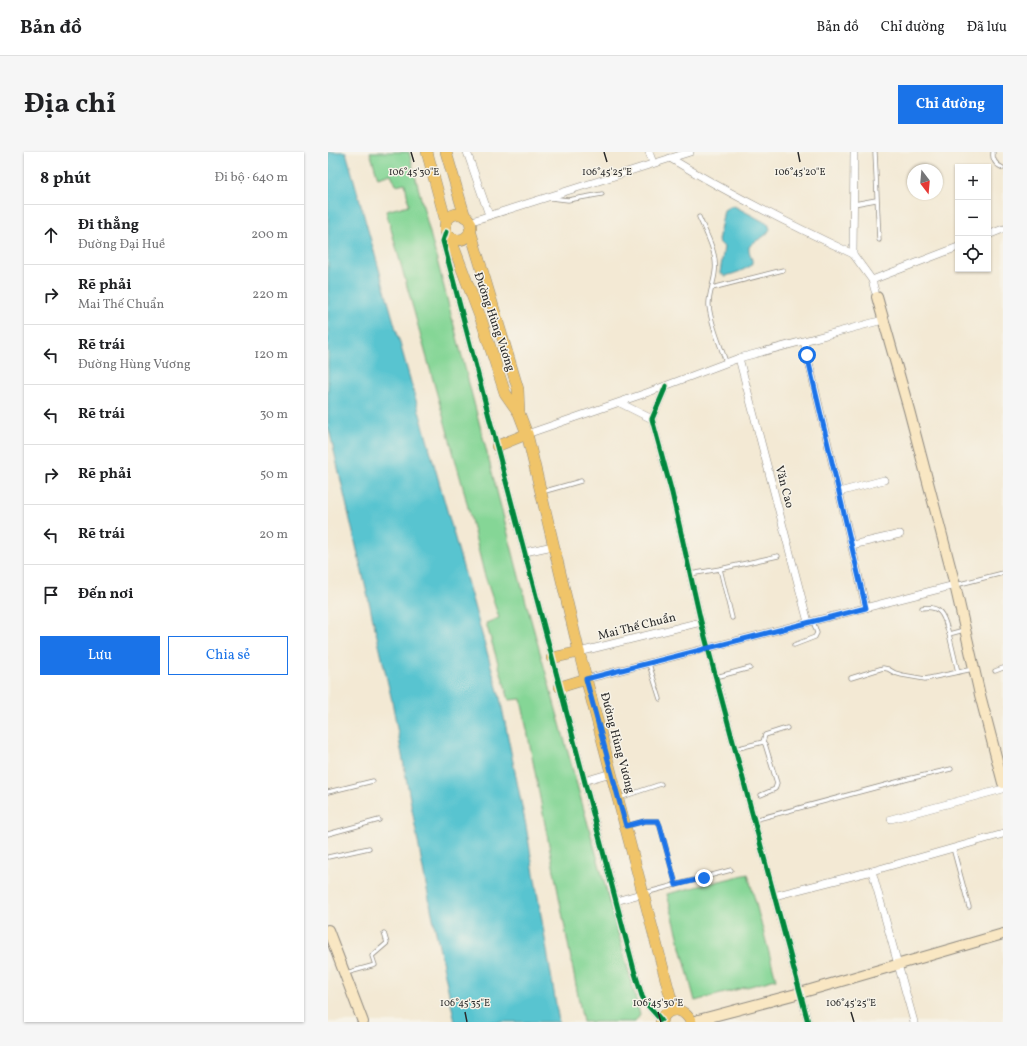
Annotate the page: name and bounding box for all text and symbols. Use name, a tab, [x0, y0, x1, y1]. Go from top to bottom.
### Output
text: Bản đồ	[20, 15, 82, 41]
text: Bản đồ	[817, 18, 859, 37]
text: Chỉ đường	[881, 18, 945, 37]
text: Đã lưu	[967, 18, 1007, 37]
text: Địa chỉ	[24, 85, 116, 124]
button: Chỉ đường	[898, 85, 1003, 124]
north arrow	[907, 164, 943, 200]
map controls	[955, 164, 991, 272]
button: +	[955, 164, 991, 200]
text: 106°45'30"E	[389, 165, 439, 179]
text: 106°45'25"E	[582, 165, 632, 179]
text: 106°45'20"E	[775, 165, 825, 179]
text: 8 phút	[40, 167, 91, 190]
text: Đi bộ · 640 m	[215, 169, 288, 187]
button: −	[955, 200, 991, 236]
text: Đi thẳng	[78, 215, 139, 236]
icon: ahead	[40, 224, 62, 246]
text: 200 m	[251, 226, 288, 244]
text: Đường Đại Huề	[78, 236, 165, 254]
button: locate	[955, 236, 991, 272]
street label: Đường Hùng Vương	[470, 270, 518, 374]
text: Rẽ phải	[78, 275, 132, 296]
icon: right	[40, 284, 62, 306]
text: 220 m	[252, 286, 288, 304]
text: Mai Thế Chuẩn	[78, 296, 164, 314]
text: Rẽ trái	[78, 335, 125, 356]
icon: left	[40, 344, 62, 366]
text: 120 m	[254, 346, 288, 364]
route start	[798, 346, 816, 364]
text: Đường Hùng Vương	[78, 356, 191, 374]
icon: left	[40, 404, 62, 426]
text: Rẽ trái	[78, 404, 125, 425]
text: 30 m	[260, 406, 288, 424]
icon: right	[40, 464, 62, 486]
text: Rẽ phải	[78, 464, 132, 485]
street label: Văn Cao	[771, 464, 797, 510]
text: 50 m	[260, 466, 288, 484]
icon: left	[40, 524, 62, 546]
text: Rẽ trái	[78, 524, 125, 545]
text: 20 m	[259, 526, 288, 544]
icon: arrive	[40, 584, 62, 606]
text: Đến nơi	[78, 584, 134, 605]
street label: Mai Thế Chuẩn	[596, 610, 678, 644]
button: Lưu	[40, 636, 160, 675]
button: Chia sẻ	[168, 636, 288, 675]
street label: Đường Hùng Vương	[596, 691, 638, 795]
route end	[695, 869, 713, 887]
text: 106°45'35"E	[440, 996, 490, 1010]
text: 106°45'30"E	[633, 996, 683, 1010]
text: 106°45'25"E	[826, 996, 876, 1010]

